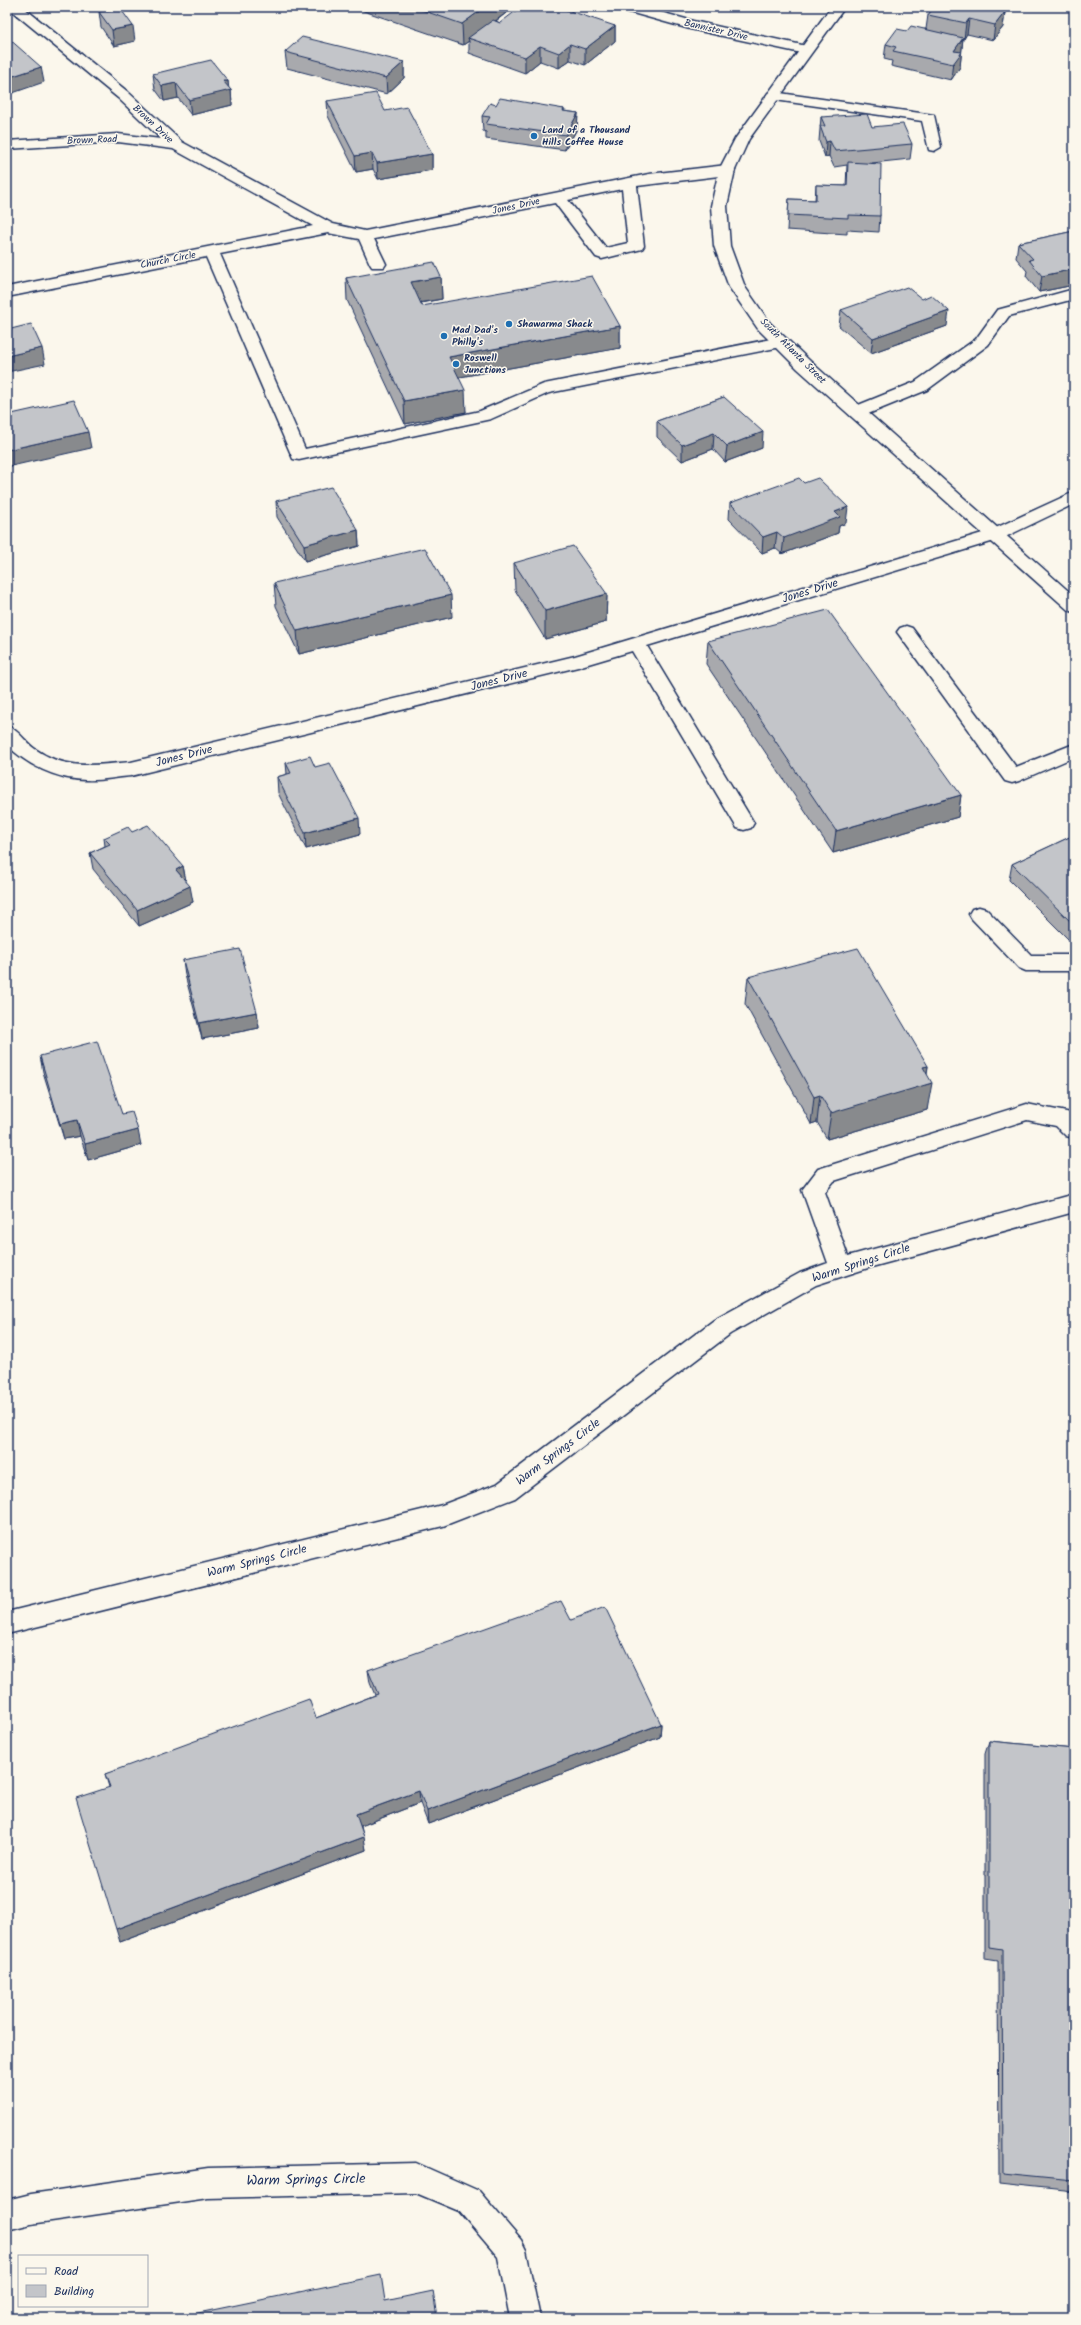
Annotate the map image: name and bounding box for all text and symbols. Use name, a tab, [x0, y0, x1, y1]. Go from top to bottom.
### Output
street label: Bannister Drive	[683, 15, 750, 45]
street label: Brown Drive	[129, 101, 178, 148]
place label: Land of a Thousand Hills Coffee House	[542, 122, 631, 150]
street label: Brown Road	[67, 131, 118, 149]
marker: Land of a Thousand Hills Coffee House	[529, 131, 539, 141]
street label: Jones Drive	[491, 193, 542, 219]
street label: Church Circle	[139, 247, 198, 273]
street label: South Atlanta Street	[756, 314, 830, 388]
place label: Shawarma Shack	[517, 316, 593, 332]
marker: Shawarma Shack	[504, 319, 514, 329]
place label: Mad Dad's Philly's	[452, 322, 498, 350]
marker: Mad Dad's Philly's	[439, 331, 449, 341]
place label: Roswell Junctions	[464, 350, 506, 378]
marker: Roswell Junctions	[451, 359, 461, 369]
street label: Jones Drive	[780, 573, 841, 609]
street label: Jones Drive	[469, 664, 530, 696]
street label: Jones Drive	[154, 740, 215, 772]
street label: Warm Springs Circle	[810, 1238, 913, 1288]
street label: Warm Springs Circle	[512, 1413, 605, 1490]
street label: Warm Springs Circle	[205, 1539, 309, 1583]
street label: Warm Springs Circle	[246, 2168, 366, 2192]
legend	[18, 2255, 148, 2307]
text: Road	[54, 2262, 79, 2281]
text: Building	[54, 2282, 94, 2301]

